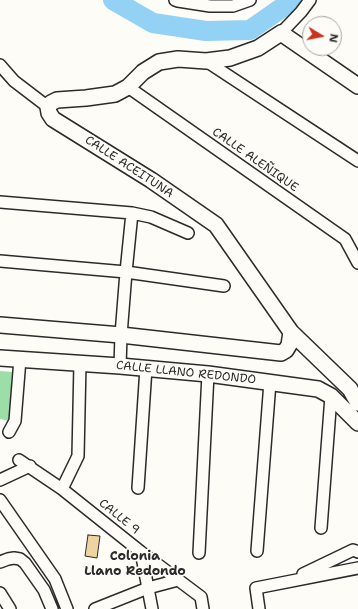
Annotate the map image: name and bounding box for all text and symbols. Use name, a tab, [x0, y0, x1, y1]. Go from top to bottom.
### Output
north arrow	[302, 16, 342, 56]
text: N	[325, 32, 341, 44]
street label: CALLE ALEÑIQUE	[209, 125, 301, 195]
street label: CALLE ACEITUNA	[82, 133, 176, 201]
street label: CALLE LLANO REDONDO	[115, 358, 257, 388]
street label: CALLE 9	[96, 496, 142, 538]
district label: Colonia Llano Redondo	[84, 549, 186, 580]

